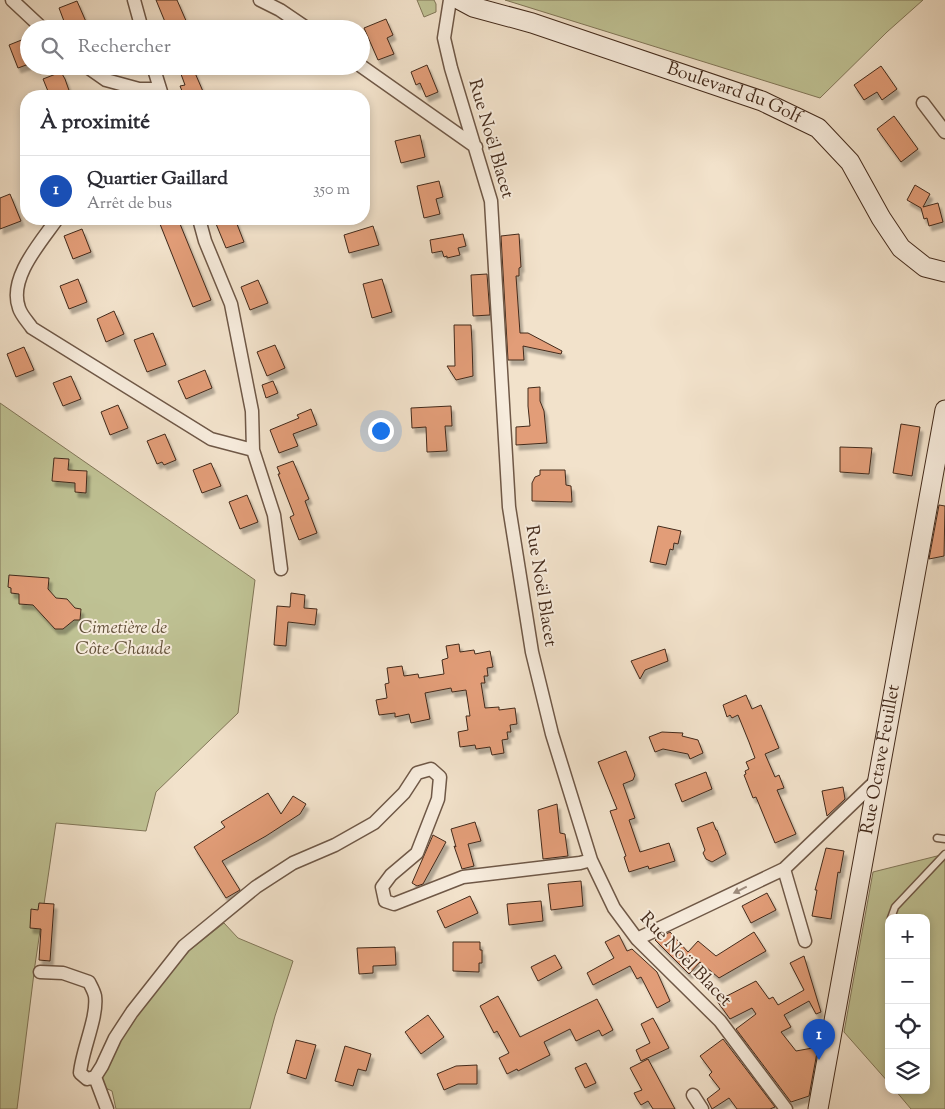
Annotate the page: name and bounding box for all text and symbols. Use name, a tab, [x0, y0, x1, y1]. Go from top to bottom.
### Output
search box	[20, 20, 370, 75]
icon: search	[38, 34, 66, 62]
text: Rechercher	[78, 34, 171, 61]
street label: Boulevard du Golf	[663, 57, 807, 132]
street label: Rue Noël Blacet	[461, 76, 519, 202]
text: À proximité	[40, 108, 150, 138]
text: Quartier Gaillard	[87, 166, 228, 193]
text: 1	[53, 179, 59, 202]
text: 350 m	[313, 179, 350, 202]
text: Arrêt de bus	[87, 193, 172, 216]
your location	[368, 418, 394, 444]
street label: Rue Noël Blacet	[518, 523, 562, 649]
park label: Cimetière de Côte-Chaude	[75, 616, 171, 663]
street label: Rue Octave Feuillet	[855, 683, 908, 837]
one-way arrow	[733, 886, 747, 894]
street label: Rue Noël Blacet	[633, 907, 737, 1013]
map controls	[885, 914, 930, 1094]
button: +	[885, 914, 930, 959]
button: −	[885, 959, 930, 1004]
button: locate	[885, 1004, 930, 1049]
pin: 1	[803, 1019, 835, 1060]
button: layers	[885, 1049, 930, 1094]

